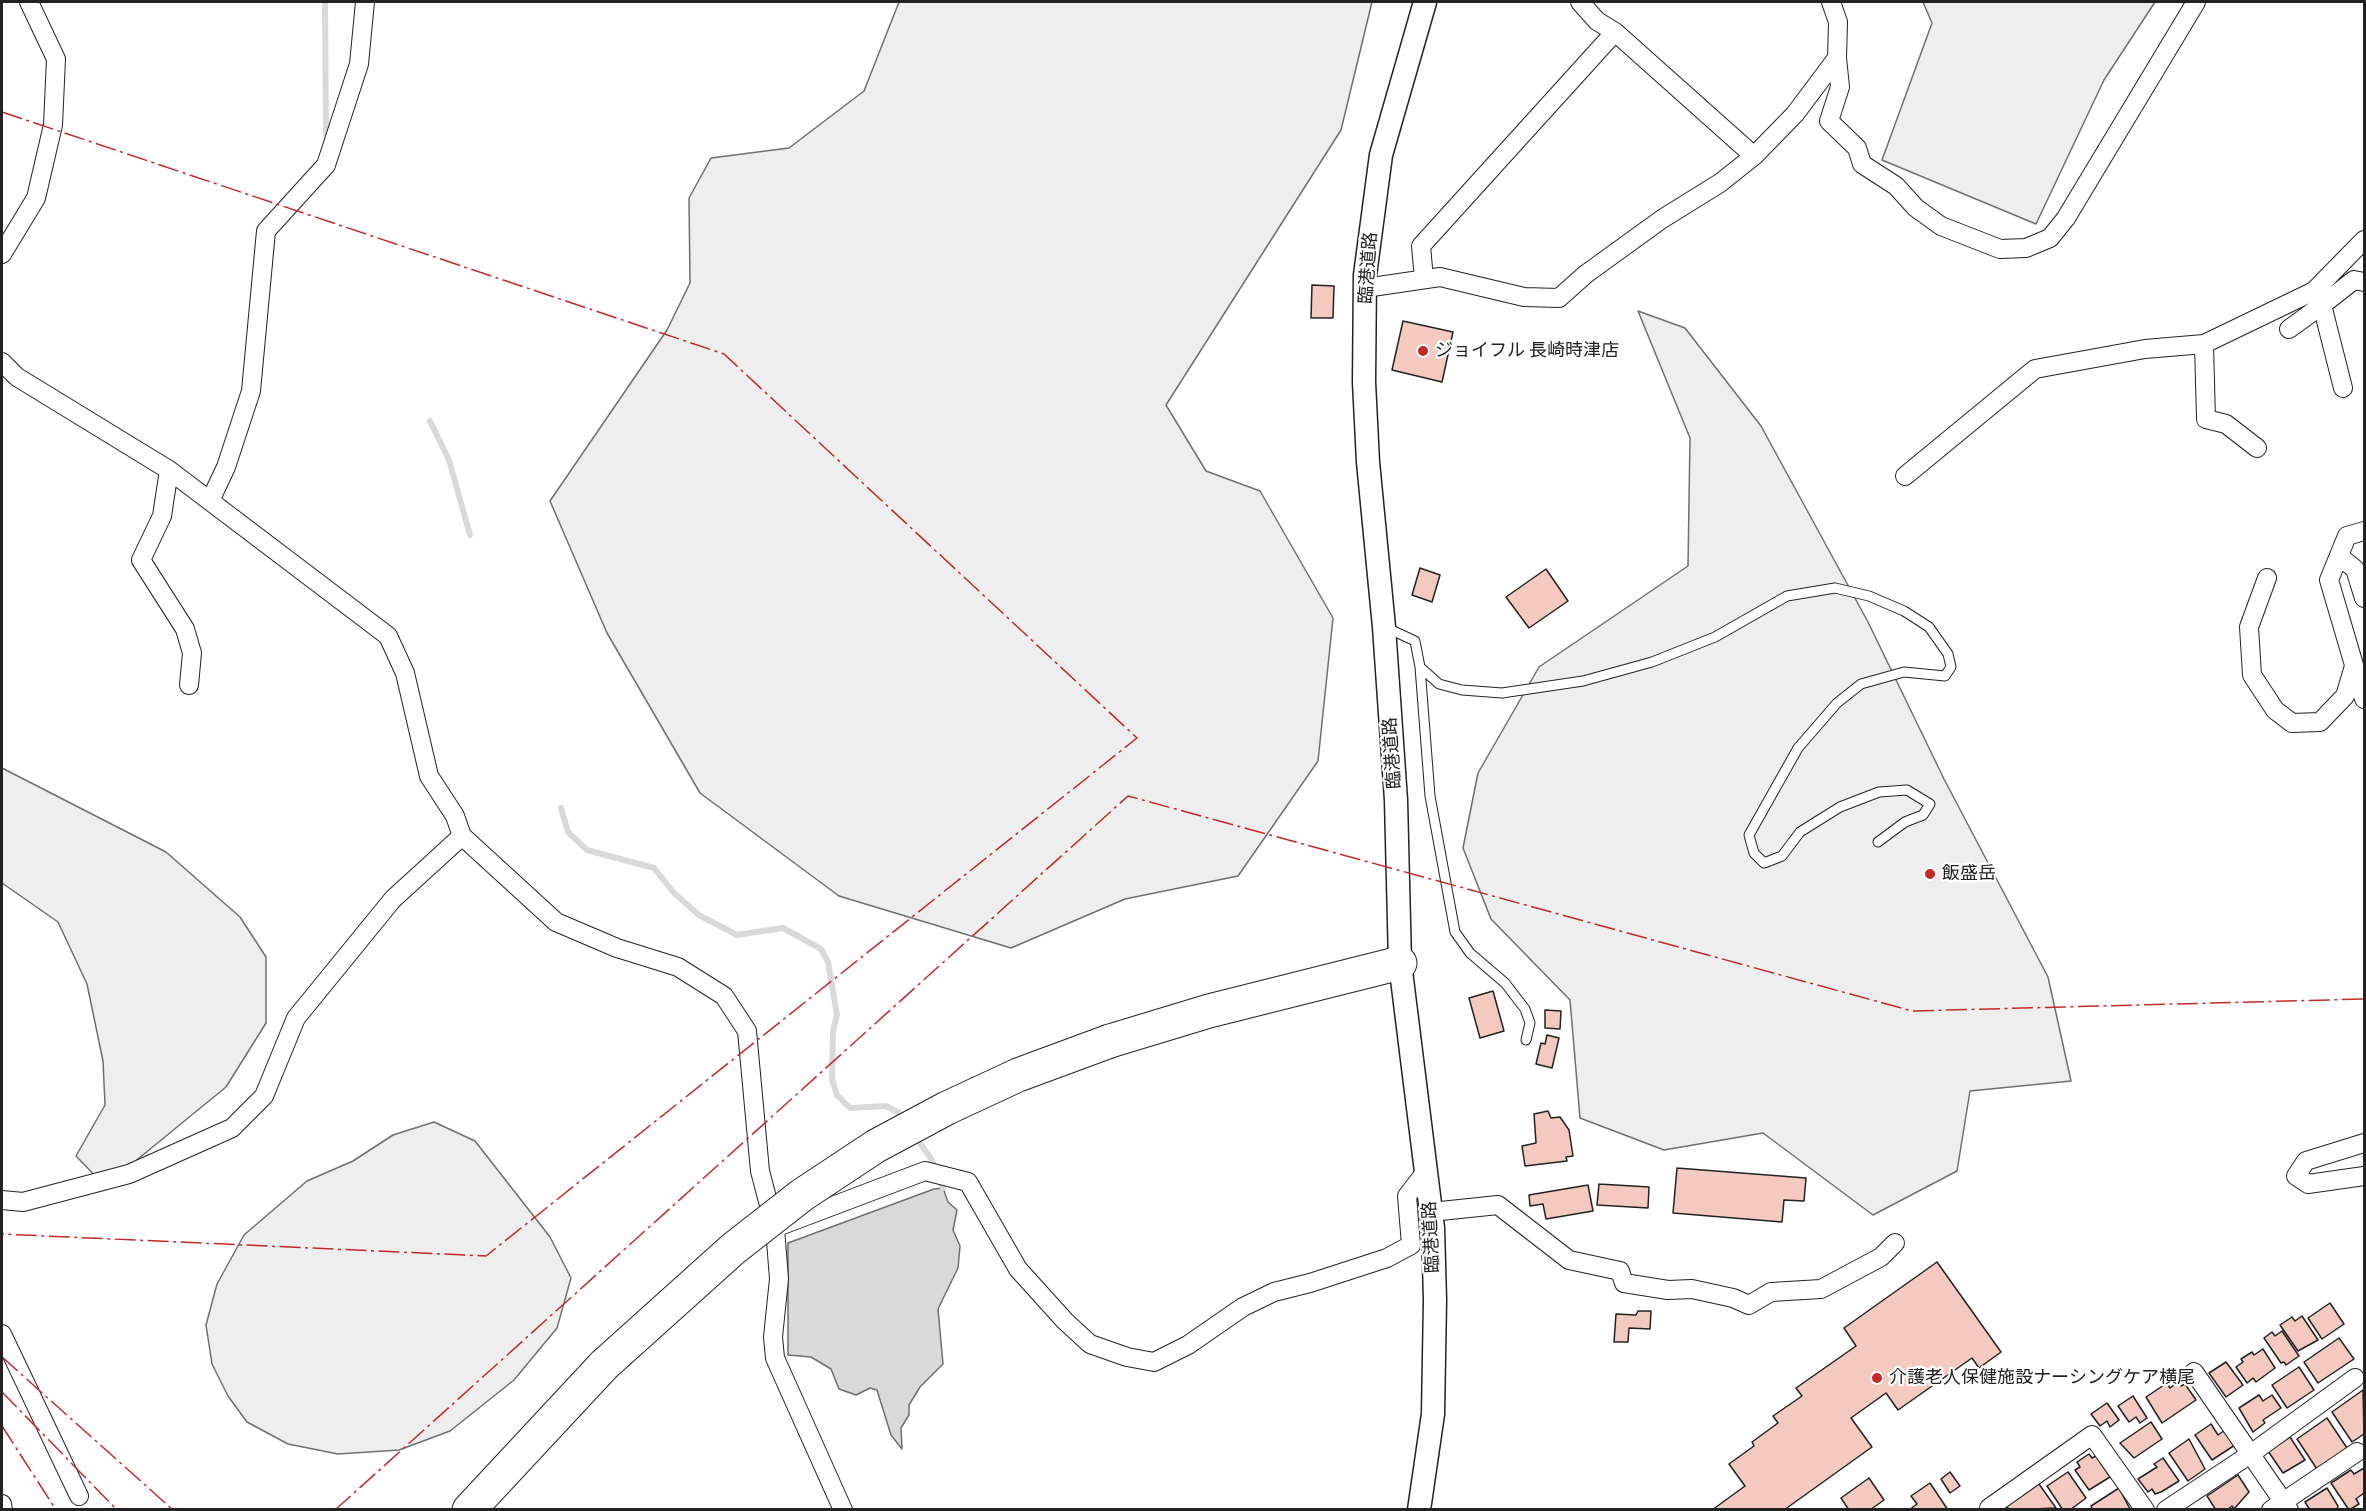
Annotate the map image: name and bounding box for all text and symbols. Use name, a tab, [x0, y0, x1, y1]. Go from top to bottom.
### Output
street label: 臨港道路	[1356, 231, 1382, 305]
place label: ジョイフル 長崎時津店	[1435, 340, 1619, 362]
marker: ジョイフル 長崎時津店	[1416, 344, 1430, 358]
street label: 臨港道路	[1380, 716, 1406, 790]
place label: 飯盛岳	[1942, 863, 1996, 885]
marker: 飯盛岳	[1923, 867, 1937, 881]
street label: 臨港道路	[1419, 1200, 1445, 1274]
place label: 介護老人保健施設ナーシングケア横尾	[1889, 1367, 2195, 1389]
marker: 介護老人保健施設ナーシングケア横尾	[1870, 1371, 1884, 1385]

